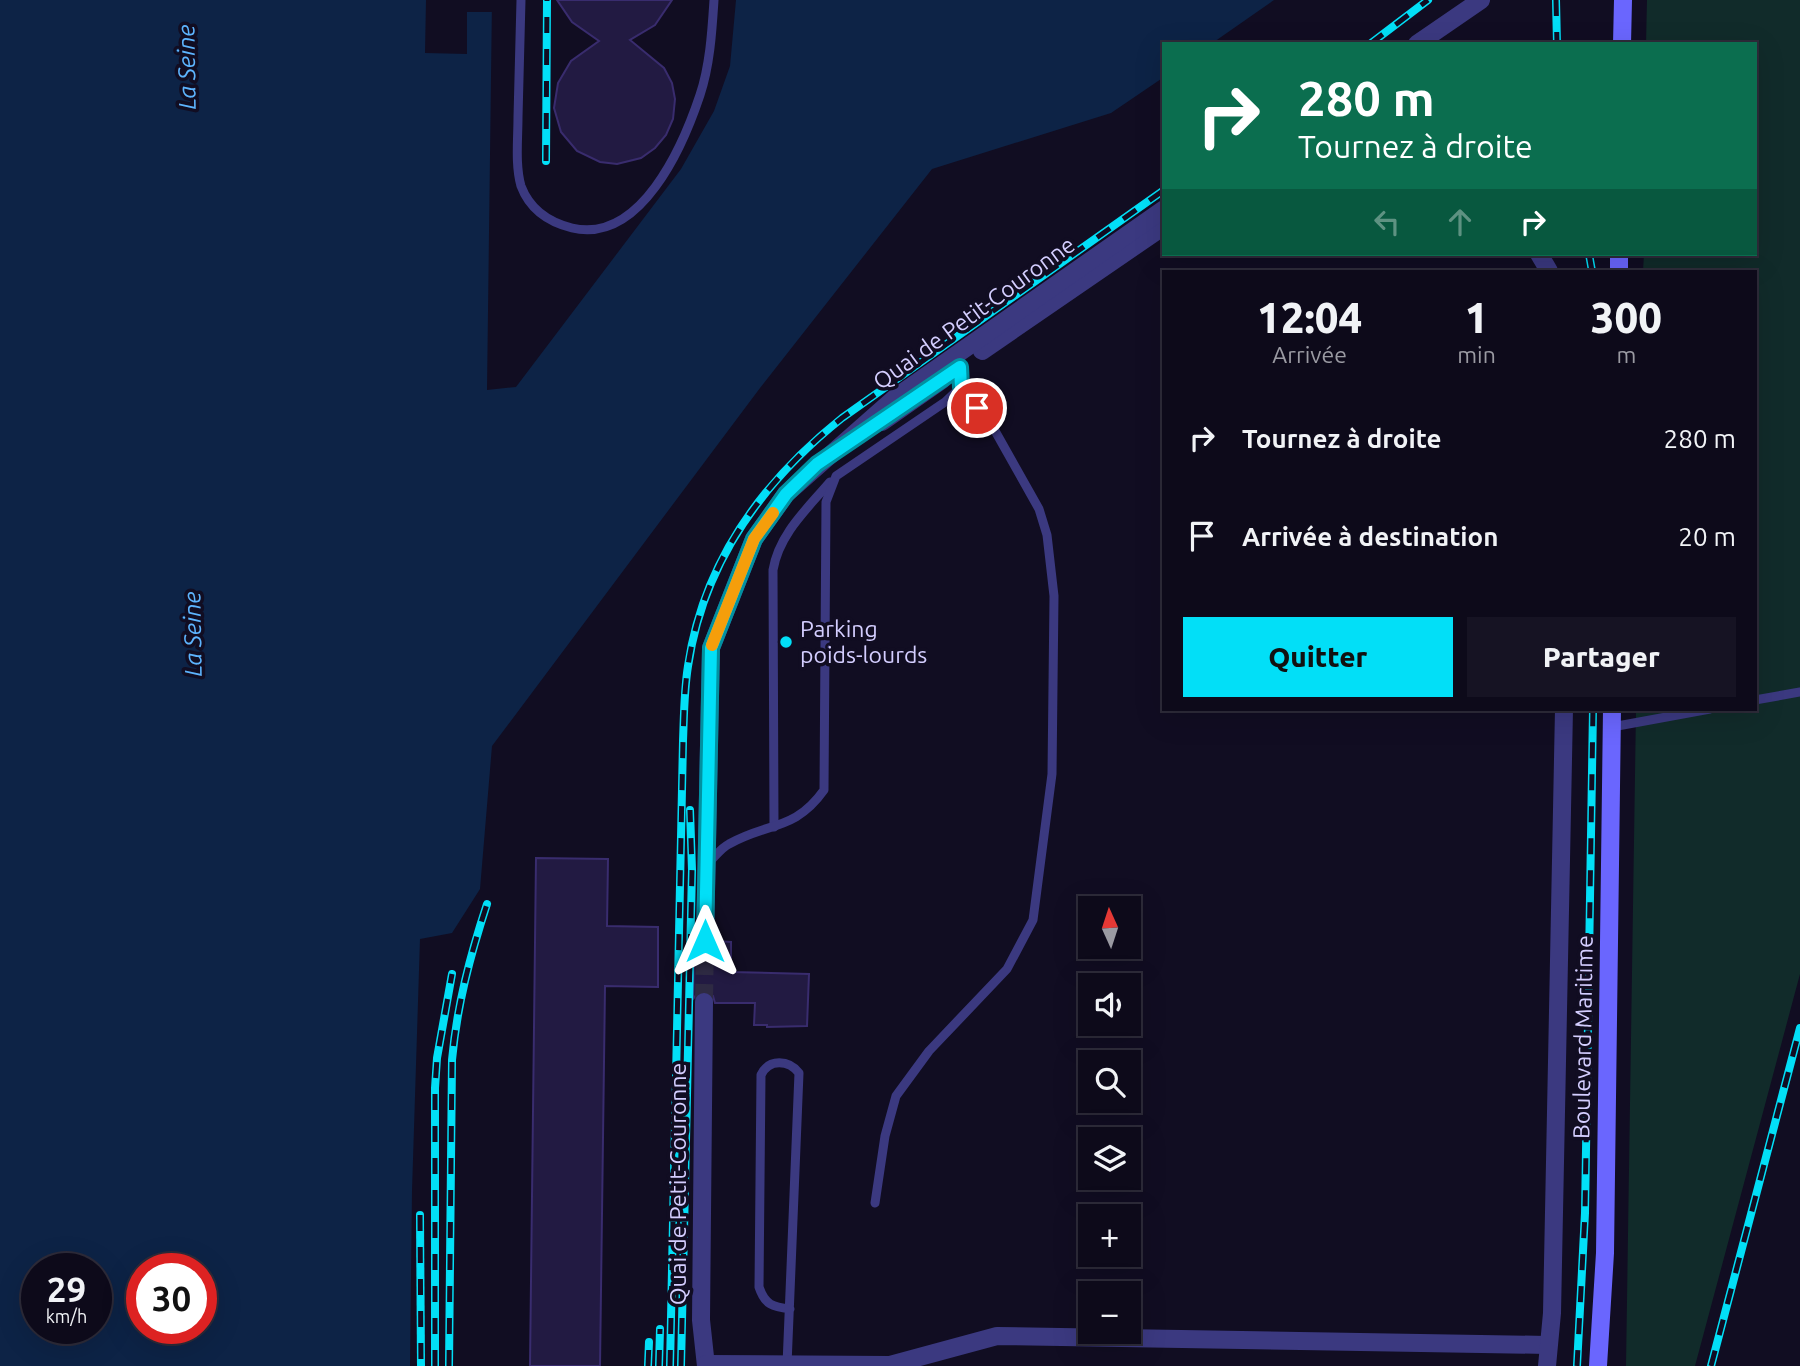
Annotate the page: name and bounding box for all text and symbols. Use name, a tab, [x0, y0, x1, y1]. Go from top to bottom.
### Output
water label: La Seine	[172, 24, 201, 110]
icon: right	[1183, 70, 1274, 161]
text: 280 m	[1298, 70, 1435, 125]
text: Tournez à droite	[1298, 128, 1533, 164]
icon: left	[1368, 203, 1406, 241]
icon: ahead	[1441, 203, 1479, 241]
icon: right	[1514, 203, 1552, 241]
street label: Quai de Petit-Couronne	[868, 231, 1079, 394]
text: 12:04	[1257, 294, 1362, 341]
text: 1	[1465, 294, 1488, 341]
text: 300	[1591, 294, 1662, 341]
text: Arrivée	[1272, 342, 1347, 367]
text: min	[1457, 342, 1496, 367]
text: m	[1616, 342, 1636, 367]
pin	[947, 378, 1007, 438]
icon: arrive	[958, 389, 996, 427]
icon: right	[1183, 419, 1221, 457]
text: Tournez à droite	[1242, 424, 1441, 453]
text: 280 m	[1664, 424, 1736, 453]
icon: arrive	[1183, 517, 1221, 555]
text: Arrivée à destination	[1242, 522, 1498, 551]
text: 20 m	[1678, 522, 1736, 551]
water label: La Seine	[178, 591, 207, 677]
place label: Parking poids-lourds	[800, 616, 927, 667]
button: Quitter	[1183, 617, 1453, 697]
button: Partager	[1467, 617, 1736, 697]
marker: Parking poids-lourds	[778, 634, 794, 650]
north arrow	[1078, 896, 1141, 959]
map controls	[1078, 896, 1141, 1344]
position arrow	[668, 904, 742, 978]
street label: Boulevard Maritime	[1568, 935, 1597, 1139]
button: sound	[1078, 973, 1141, 1036]
button: search	[1078, 1050, 1141, 1113]
street label: Quai de Petit-Couronne	[665, 1063, 690, 1305]
button: layers	[1078, 1127, 1141, 1190]
button: +	[1078, 1204, 1141, 1267]
speed limit sign: 30	[126, 1253, 217, 1344]
text: 29	[47, 1269, 86, 1309]
button: −	[1078, 1281, 1141, 1344]
text: km/h	[46, 1306, 87, 1326]

